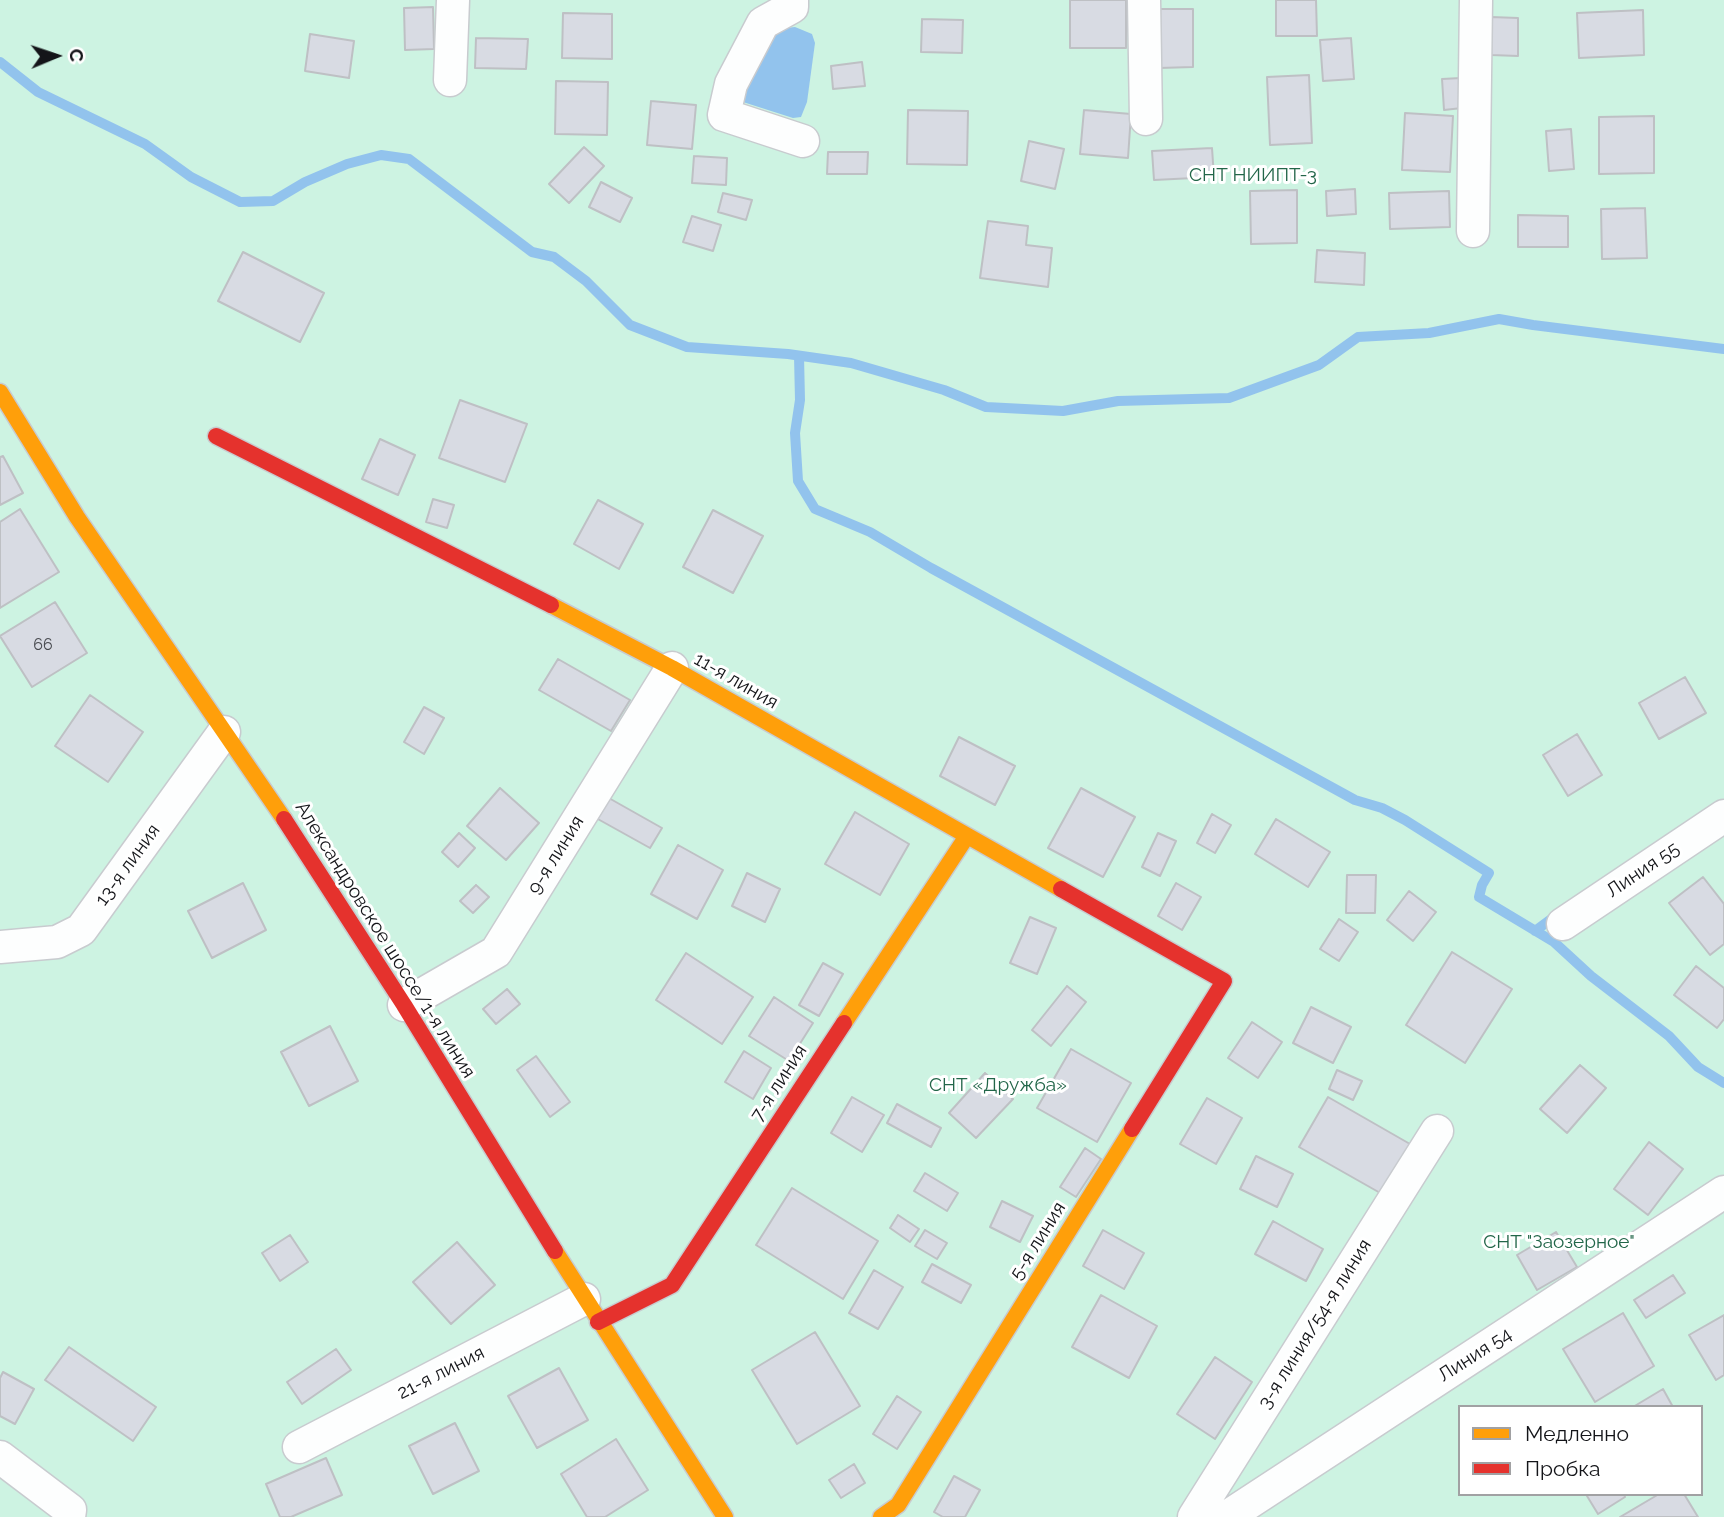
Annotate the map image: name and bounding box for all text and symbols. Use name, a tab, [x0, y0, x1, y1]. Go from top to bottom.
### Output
north arrow	[21, 21, 91, 91]
text: С	[66, 48, 88, 62]
park label: СНТ НИИПТ-3	[1189, 164, 1317, 186]
house number: 66	[33, 635, 53, 655]
street label: 11-я линия	[690, 648, 782, 714]
street label: Александровское шоссе/1-я линия	[290, 798, 480, 1082]
street label: 9-я линия	[523, 812, 589, 898]
street label: 13-я линия	[91, 820, 165, 910]
street label: Линия 55	[1602, 837, 1684, 903]
street label: 7-я линия	[746, 1040, 812, 1126]
park label: СНТ «Дружба»	[929, 1074, 1067, 1096]
street label: 5-я линия	[1005, 1198, 1071, 1284]
park label: СНТ "Заозерное"	[1483, 1231, 1635, 1253]
street label: 3-я линия/54-я линия	[1254, 1235, 1376, 1413]
street label: Линия 54	[1434, 1323, 1516, 1387]
street label: 21-я линия	[394, 1341, 488, 1405]
legend	[1458, 1405, 1703, 1496]
text: Медленно	[1525, 1421, 1629, 1446]
text: Пробка	[1525, 1456, 1601, 1481]

